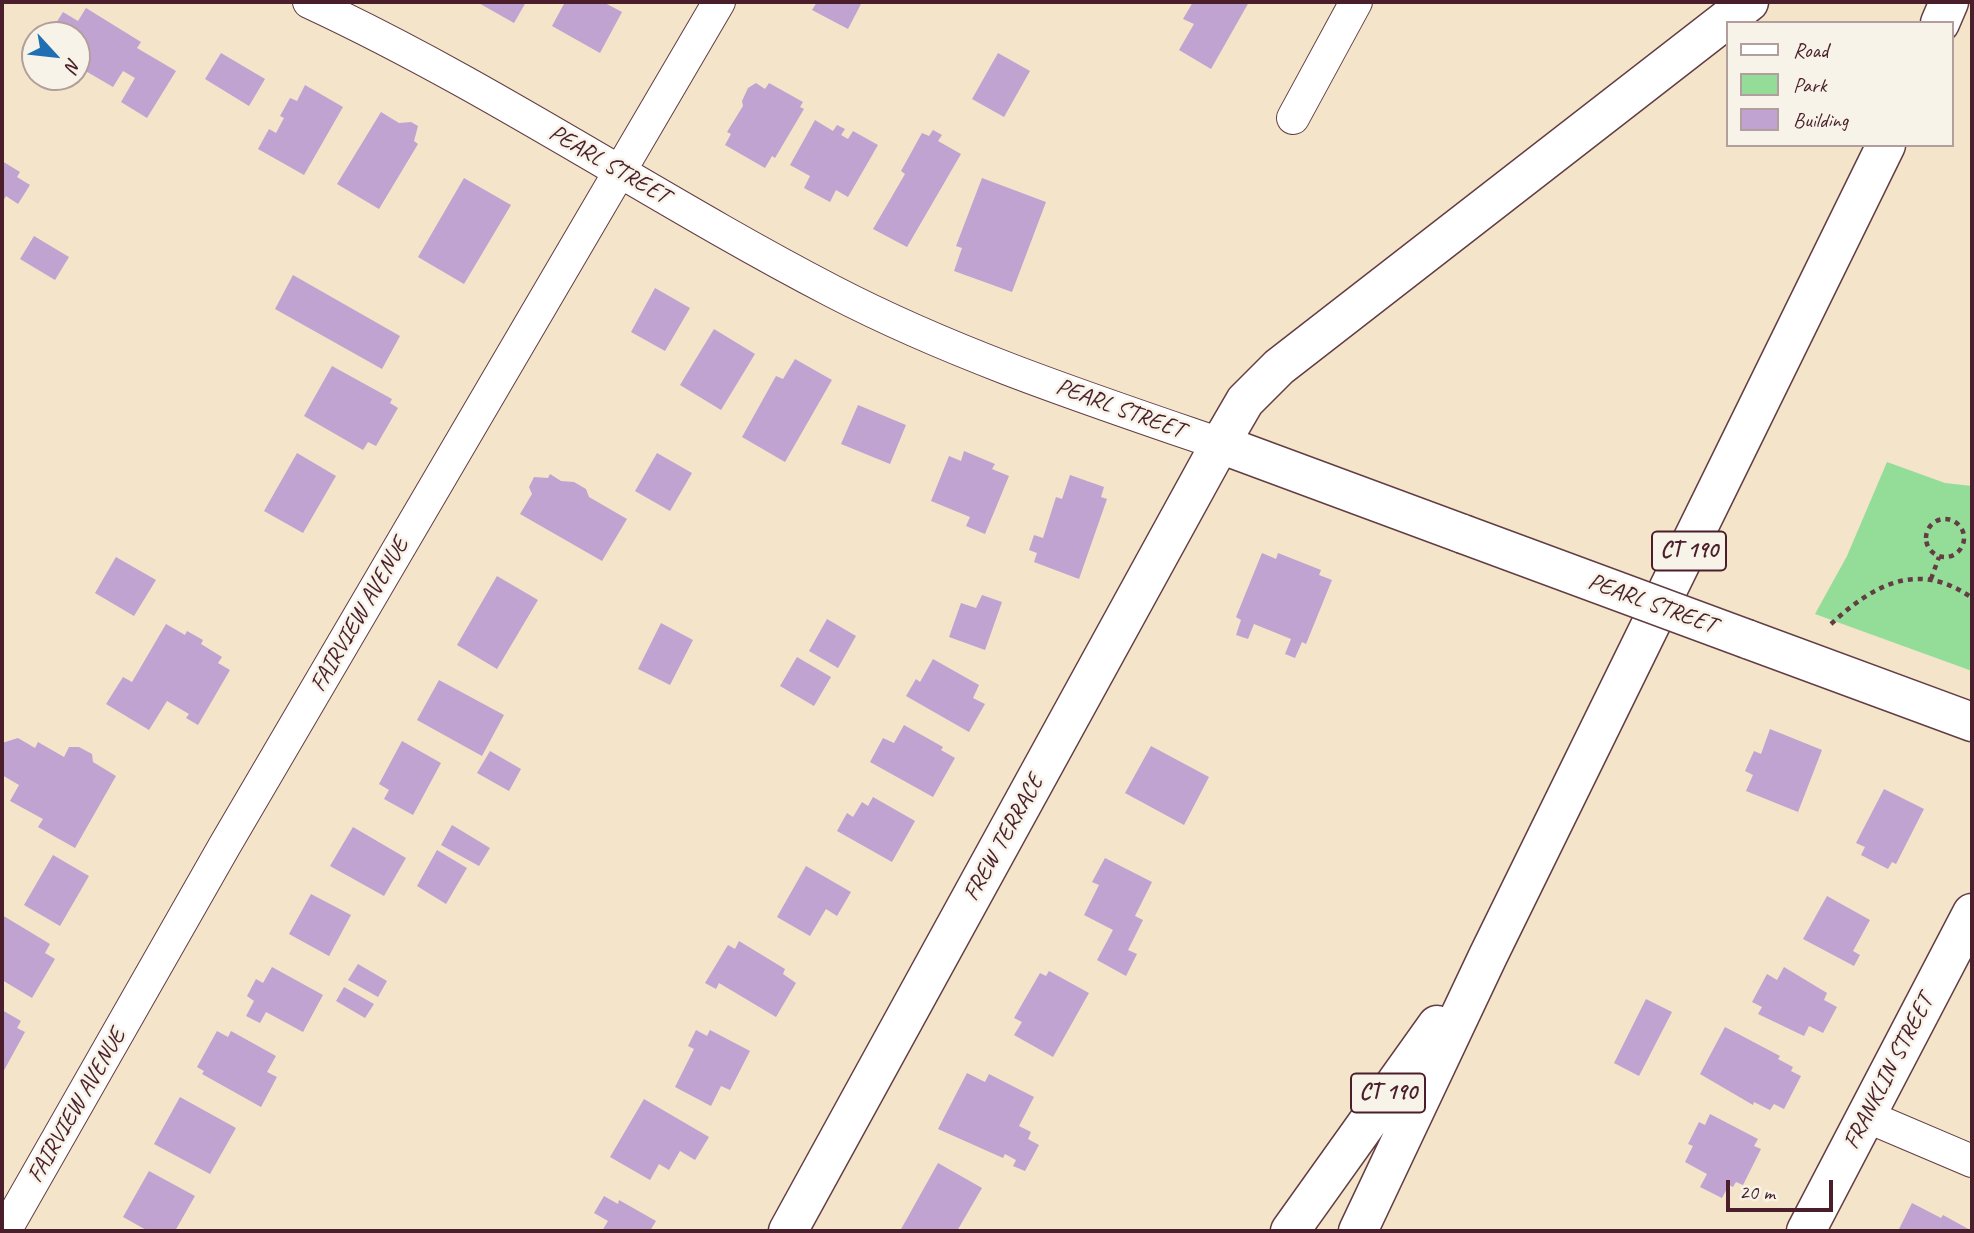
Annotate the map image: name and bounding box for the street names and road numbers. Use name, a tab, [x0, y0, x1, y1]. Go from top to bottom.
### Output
street label: PEARL STREET	[544, 119, 674, 211]
street label: PEARL STREET	[1052, 372, 1188, 446]
road number: CT 190	[1652, 531, 1726, 570]
street label: FAIRVIEW AVENUE	[304, 533, 416, 697]
street label: PEARL STREET	[1584, 567, 1720, 641]
street label: FREW TERRACE	[957, 770, 1051, 906]
street label: FRANKLIN STREET	[1838, 990, 1940, 1154]
street label: FAIRVIEW AVENUE	[21, 1024, 133, 1188]
road number: CT 190	[1351, 1074, 1425, 1112]

